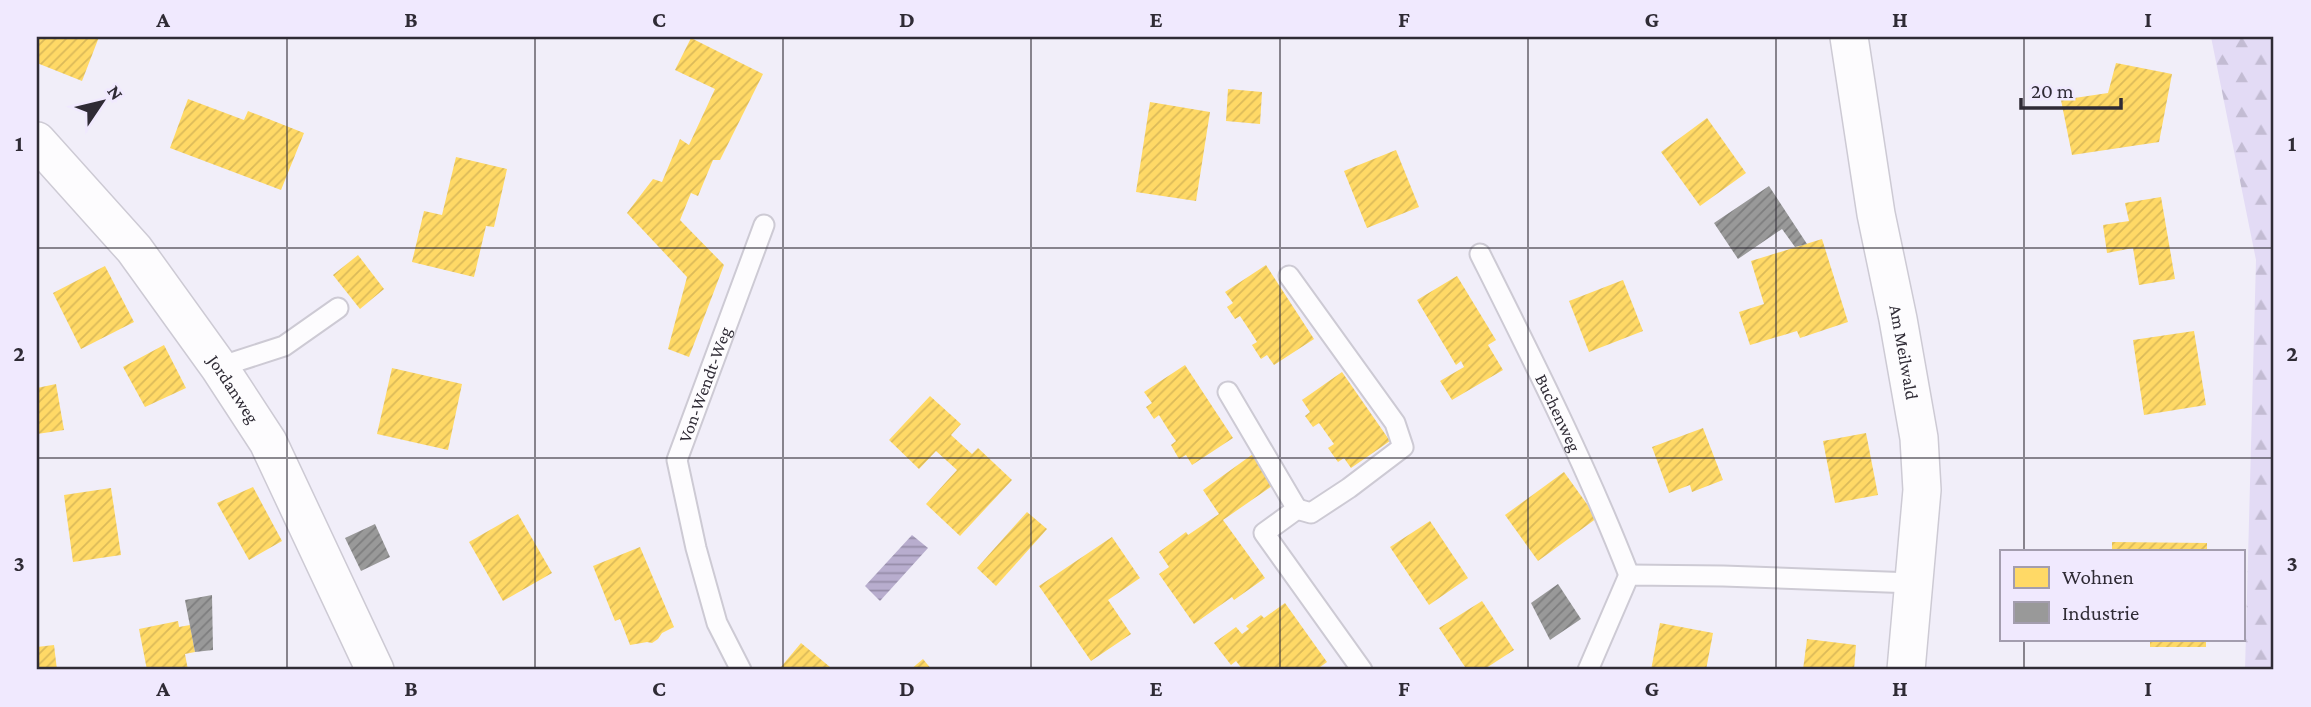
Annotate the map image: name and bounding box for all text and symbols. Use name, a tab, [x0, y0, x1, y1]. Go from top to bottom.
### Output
text: A	[155, 6, 170, 32]
text: B	[404, 6, 418, 32]
text: C	[652, 6, 666, 32]
text: D	[899, 6, 915, 32]
text: E	[1149, 6, 1163, 32]
text: F	[1398, 6, 1410, 32]
text: G	[1645, 6, 1660, 32]
text: H	[1892, 6, 1908, 32]
text: I	[2144, 6, 2152, 32]
north arrow	[66, 66, 136, 136]
scale bar	[2021, 66, 2120, 110]
text: 20 m	[2031, 79, 2074, 103]
text: N	[103, 81, 128, 104]
text: 1	[15, 130, 24, 156]
text: 1	[2288, 130, 2297, 156]
street label: Am Meilwald	[1885, 303, 1922, 402]
street label: Von-Wendt-Weg	[674, 324, 735, 445]
text: 2	[13, 340, 25, 366]
text: 2	[2286, 340, 2298, 366]
street label: Jordanweg	[203, 350, 263, 427]
street label: Buchenweg	[1531, 371, 1585, 455]
text: 3	[13, 550, 25, 576]
legend	[2000, 550, 2244, 640]
text: 3	[2286, 550, 2298, 576]
text: Wohnen	[2062, 565, 2134, 589]
text: Industrie	[2062, 601, 2139, 625]
text: A	[155, 675, 170, 701]
text: B	[404, 675, 418, 701]
text: C	[652, 675, 666, 701]
text: D	[899, 675, 915, 701]
text: E	[1149, 675, 1163, 701]
text: F	[1398, 675, 1410, 701]
text: G	[1645, 675, 1660, 701]
text: H	[1892, 675, 1908, 701]
text: I	[2144, 675, 2152, 701]

